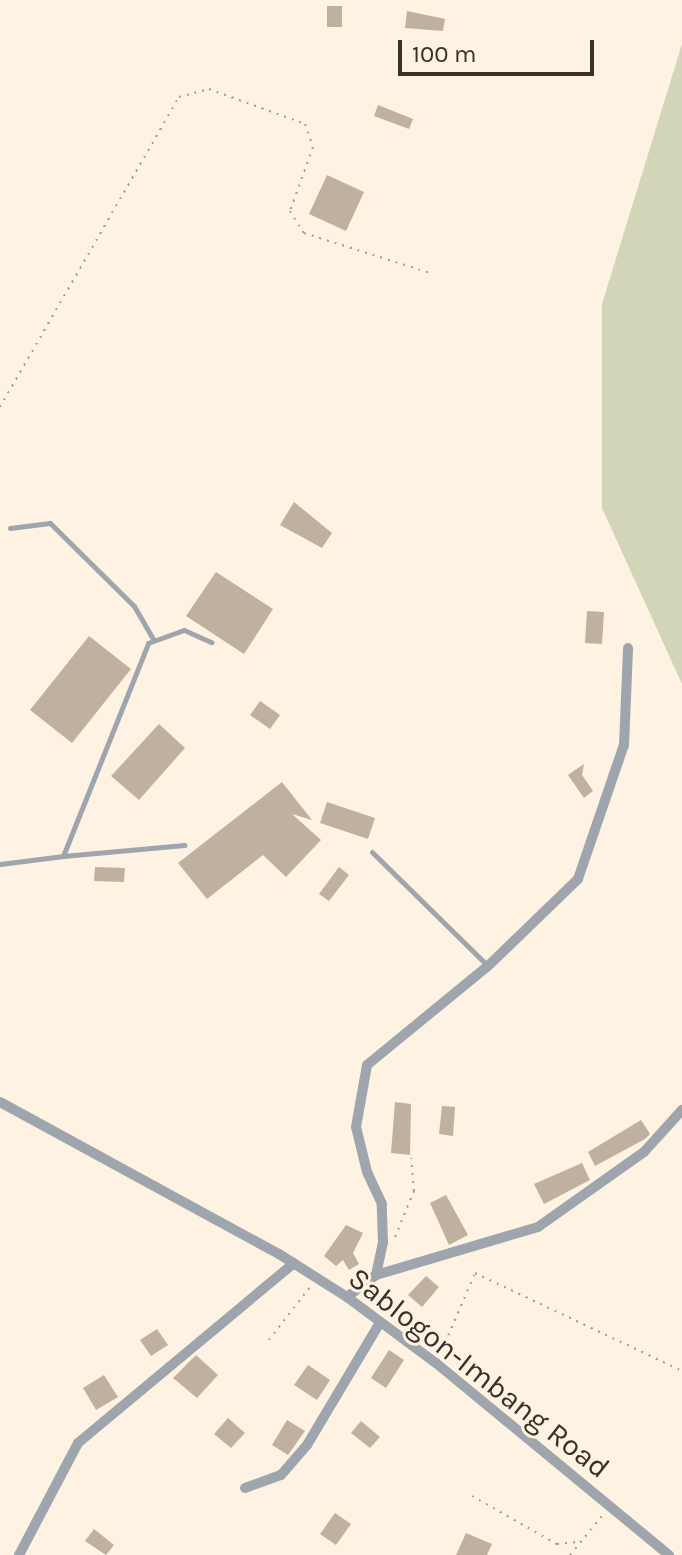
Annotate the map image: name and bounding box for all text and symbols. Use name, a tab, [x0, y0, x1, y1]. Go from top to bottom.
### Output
scale bar	[402, 24, 598, 74]
text: 100 m	[412, 40, 477, 68]
street label: Sablogon-Imbang Road	[341, 1260, 617, 1486]

